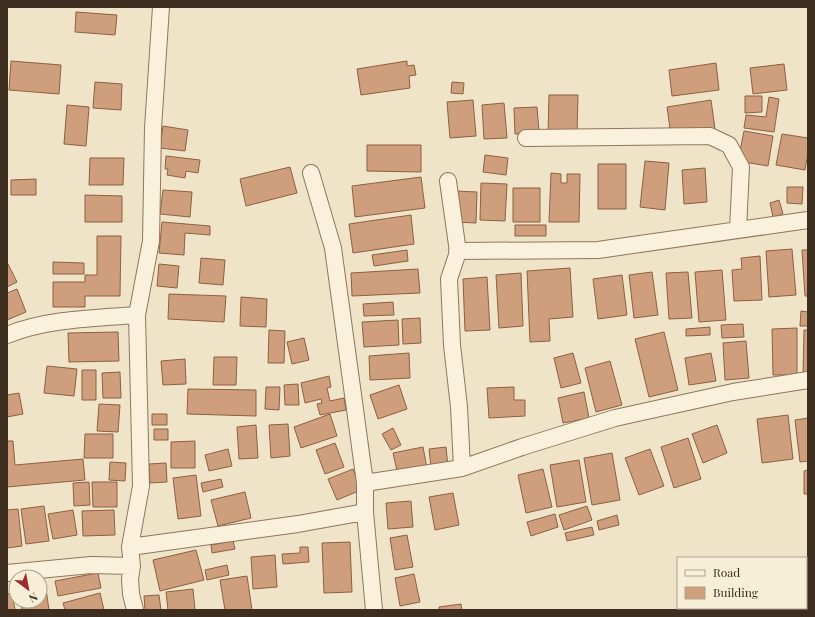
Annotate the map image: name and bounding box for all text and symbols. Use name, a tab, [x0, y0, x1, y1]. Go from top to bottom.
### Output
legend	[677, 557, 807, 609]
text: Road	[713, 564, 740, 580]
north arrow	[8, 569, 48, 609]
text: Building	[713, 584, 759, 600]
text: N	[26, 589, 41, 606]

